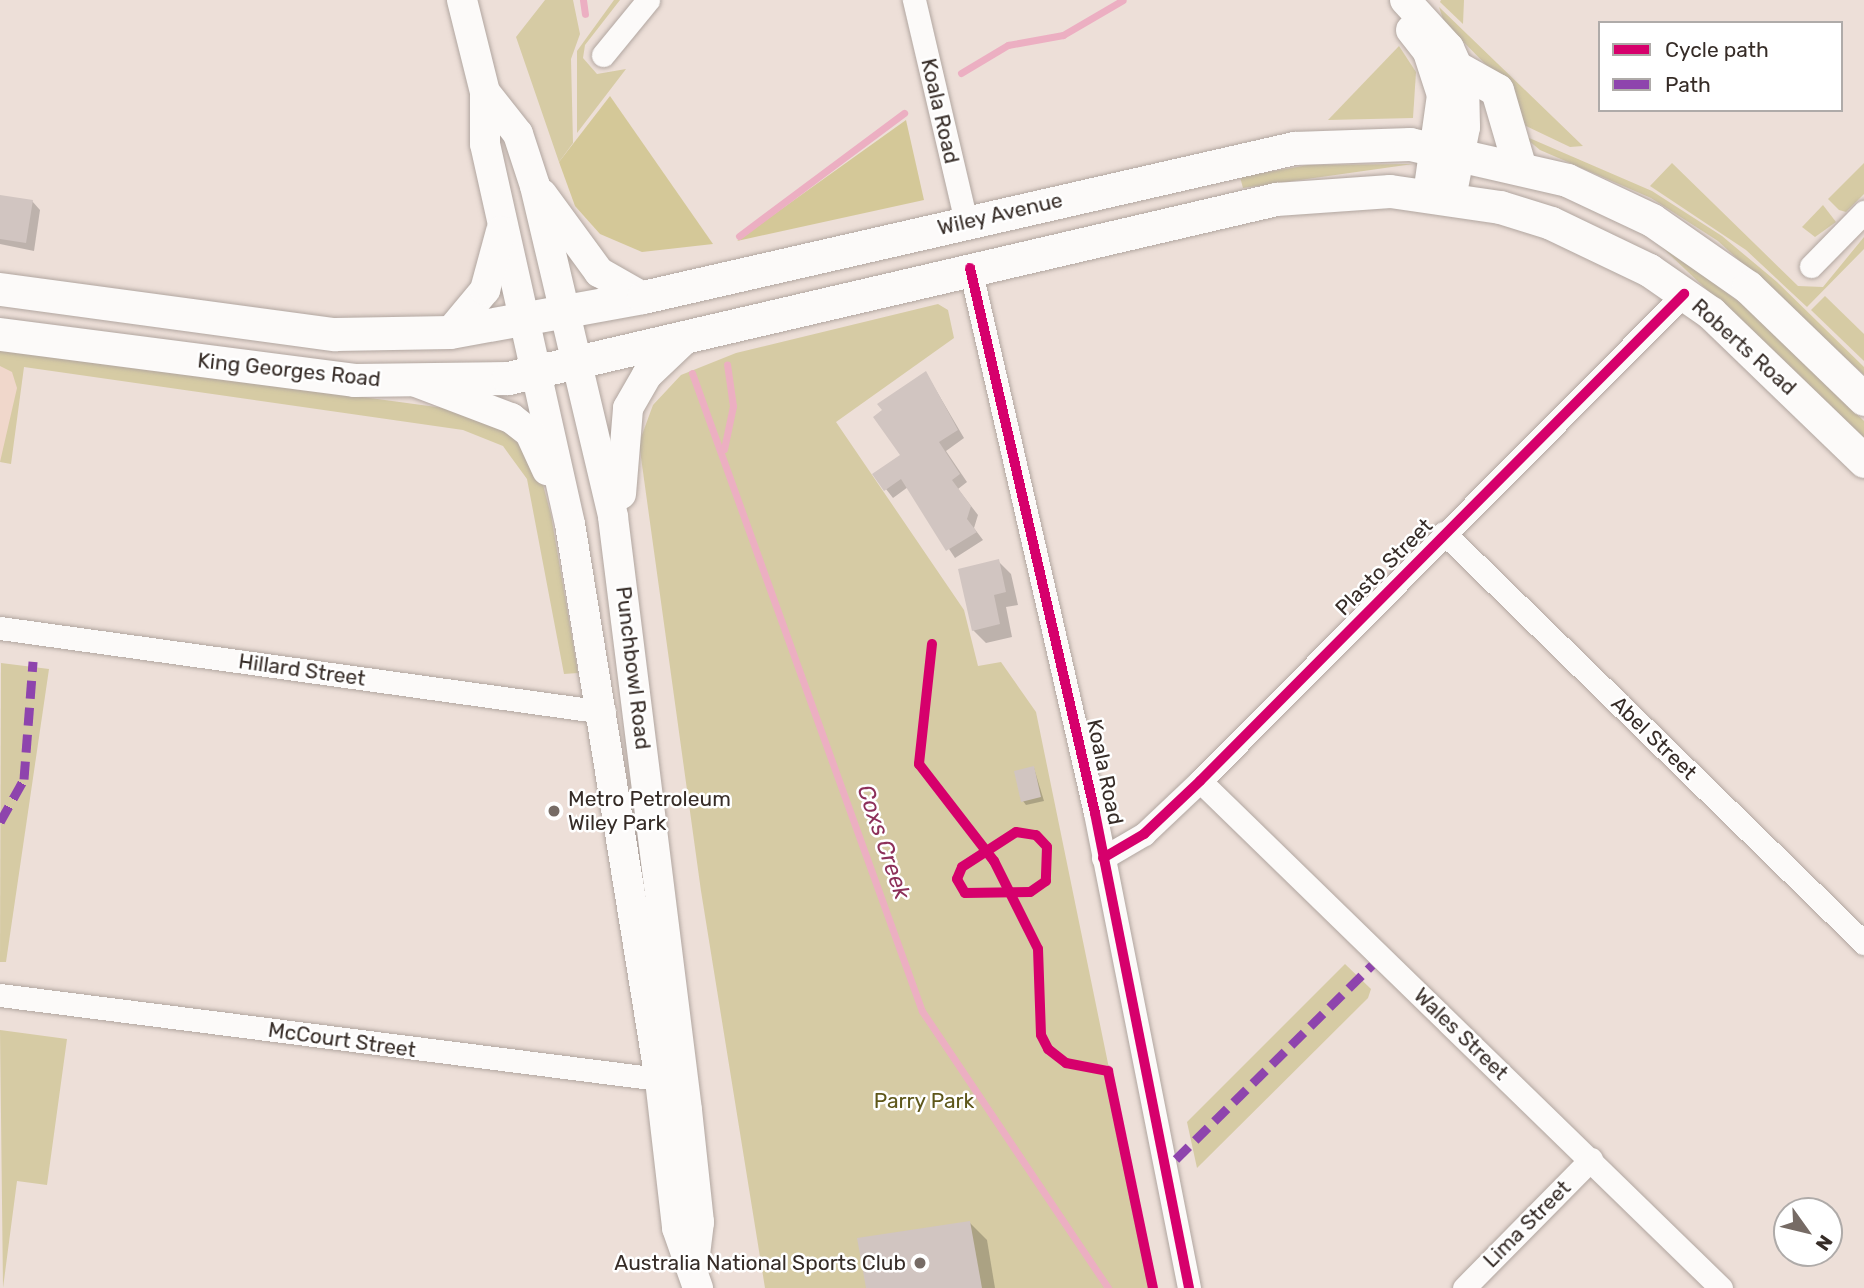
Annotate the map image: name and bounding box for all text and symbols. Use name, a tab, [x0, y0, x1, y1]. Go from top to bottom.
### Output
legend	[1598, 21, 1843, 112]
text: Cycle path	[1665, 37, 1769, 62]
street label: Koala Road	[916, 56, 964, 166]
text: Path	[1665, 72, 1711, 97]
street label: Wiley Avenue	[934, 187, 1066, 241]
street label: Roberts Road	[1687, 294, 1801, 400]
street label: King Georges Road	[196, 348, 382, 392]
street label: Plasto Street	[1330, 513, 1438, 621]
street label: Punchbowl Road	[610, 585, 656, 751]
street label: Hillard Street	[237, 649, 367, 691]
street label: Abel Street	[1606, 691, 1702, 785]
street label: Koala Road	[1082, 717, 1128, 827]
water label: Coxs Creek	[852, 781, 916, 903]
place label: Metro Petroleum Wiley Park	[568, 786, 731, 836]
marker: Metro Petroleum Wiley Park	[546, 803, 562, 819]
street label: Wales Street	[1409, 983, 1513, 1085]
street label: McCourt Street	[266, 1017, 418, 1063]
park label: Parry Park	[873, 1088, 975, 1114]
street label: Lima Street	[1478, 1175, 1576, 1273]
north arrow	[1773, 1197, 1843, 1267]
text: N	[1811, 1231, 1838, 1255]
place label: Australia National Sports Club	[614, 1250, 906, 1276]
marker: Australia National Sports Club	[912, 1255, 928, 1271]

